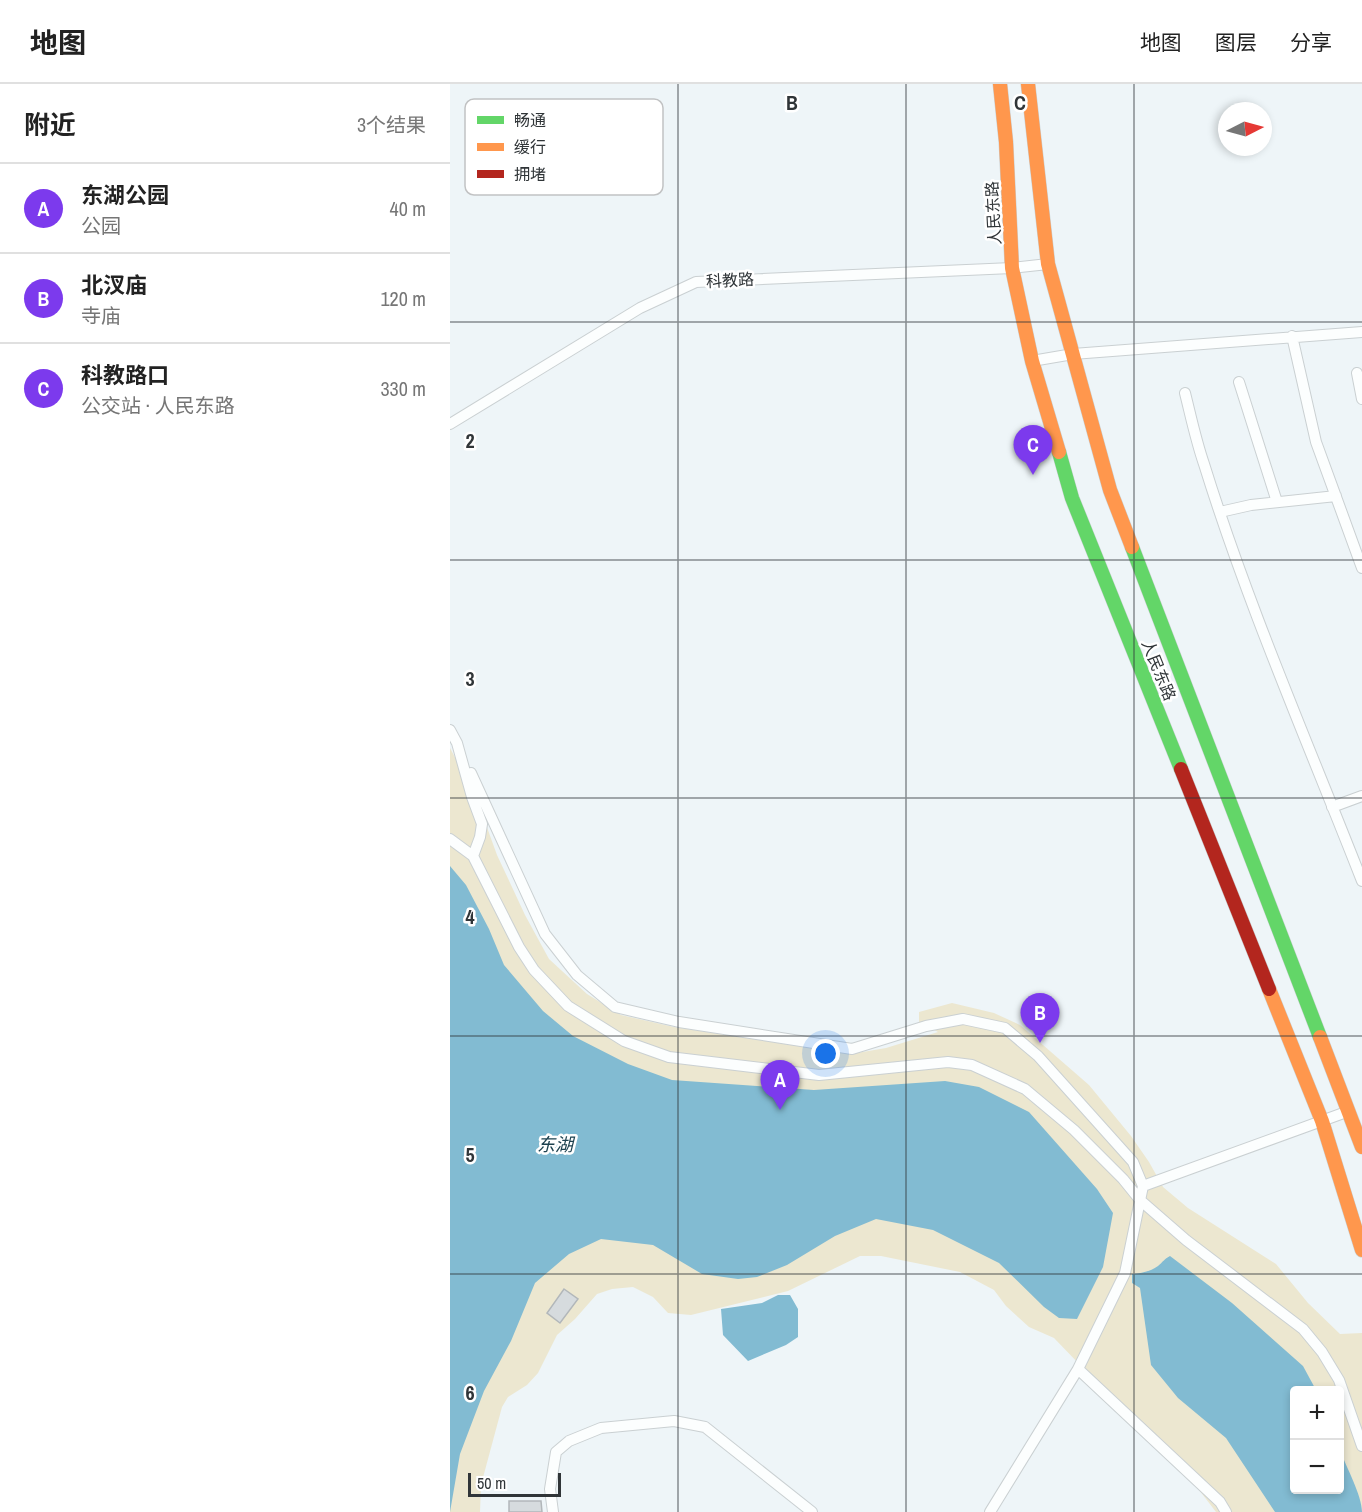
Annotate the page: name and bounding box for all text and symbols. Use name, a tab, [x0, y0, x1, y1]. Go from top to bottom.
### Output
text: 地图	[30, 24, 86, 62]
text: 地图	[1140, 28, 1182, 57]
text: 图层	[1215, 28, 1257, 57]
text: 分享	[1290, 28, 1332, 57]
text: B	[786, 89, 798, 116]
text: C	[1014, 89, 1026, 116]
legend	[465, 99, 663, 195]
north arrow	[1218, 102, 1272, 156]
text: 附近	[24, 107, 76, 142]
text: 畅通	[514, 109, 546, 131]
text: 3个结果	[357, 111, 426, 138]
text: 缓行	[514, 136, 546, 158]
text: 拥堵	[514, 163, 546, 185]
text: 东湖公园	[81, 180, 169, 210]
street label: 人民东路	[980, 180, 1006, 246]
text: A	[38, 195, 49, 222]
text: 40 m	[390, 195, 426, 222]
text: 公园	[81, 212, 121, 239]
street label: 科教路	[705, 268, 755, 292]
text: 北汊庙	[81, 270, 147, 300]
text: B	[38, 285, 49, 312]
text: 120 m	[380, 285, 426, 312]
text: 寺庙	[81, 302, 121, 329]
text: 科教路口	[81, 360, 169, 390]
text: C	[38, 375, 49, 402]
text: 330 m	[380, 375, 426, 402]
text: 公交站 · 人民东路	[81, 392, 235, 419]
pin: C	[1014, 426, 1052, 475]
text: 2	[465, 427, 475, 454]
street label: 人民东路	[1137, 636, 1181, 704]
text: 3	[465, 665, 475, 692]
text: 4	[465, 903, 475, 930]
pin: B	[1020, 994, 1060, 1043]
your location	[811, 1039, 840, 1068]
pin: A	[760, 1060, 800, 1110]
water label: 东湖	[537, 1132, 576, 1157]
text: 5	[465, 1141, 475, 1168]
text: 6	[465, 1379, 475, 1406]
map controls	[1290, 1386, 1344, 1494]
button: +	[1290, 1386, 1344, 1440]
button: −	[1290, 1440, 1344, 1494]
scale bar	[468, 1470, 561, 1498]
text: 50 m	[477, 1472, 506, 1494]

